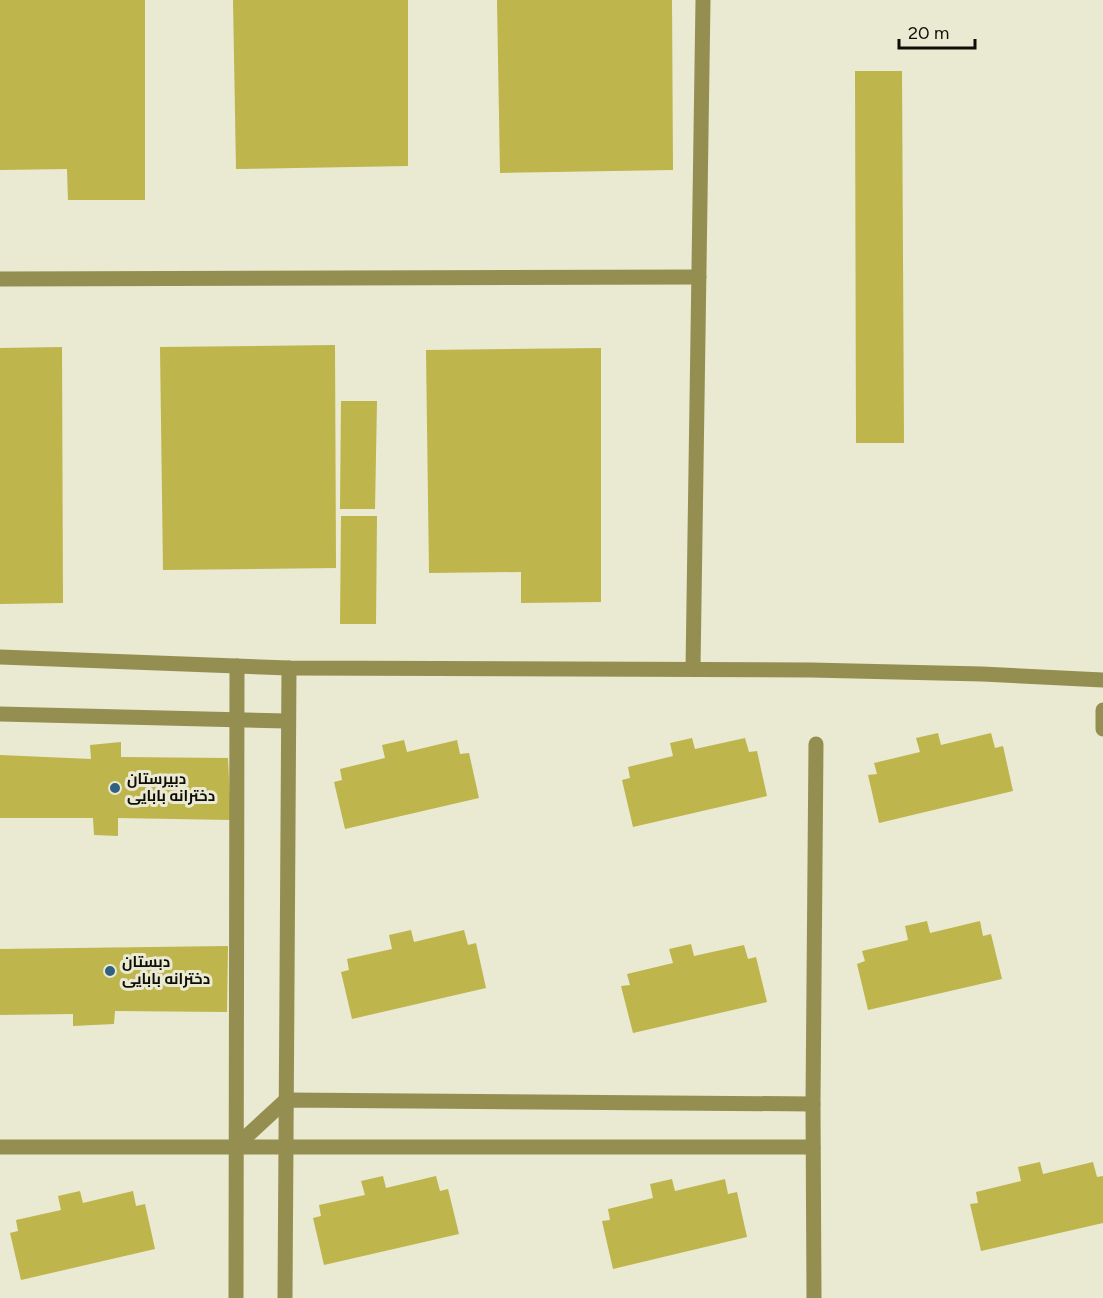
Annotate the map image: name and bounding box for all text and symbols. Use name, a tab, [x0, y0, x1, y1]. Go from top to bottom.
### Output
scale bar	[899, 12, 976, 50]
text: 20 m	[908, 22, 949, 44]
place label: دبیرستان دخترانه بابایی	[127, 770, 215, 805]
marker: دبیرستان دخترانه بابایی	[108, 781, 122, 795]
place label: دبستان دخترانه بابایی	[122, 953, 210, 988]
marker: دبستان دخترانه بابایی	[103, 964, 117, 978]

